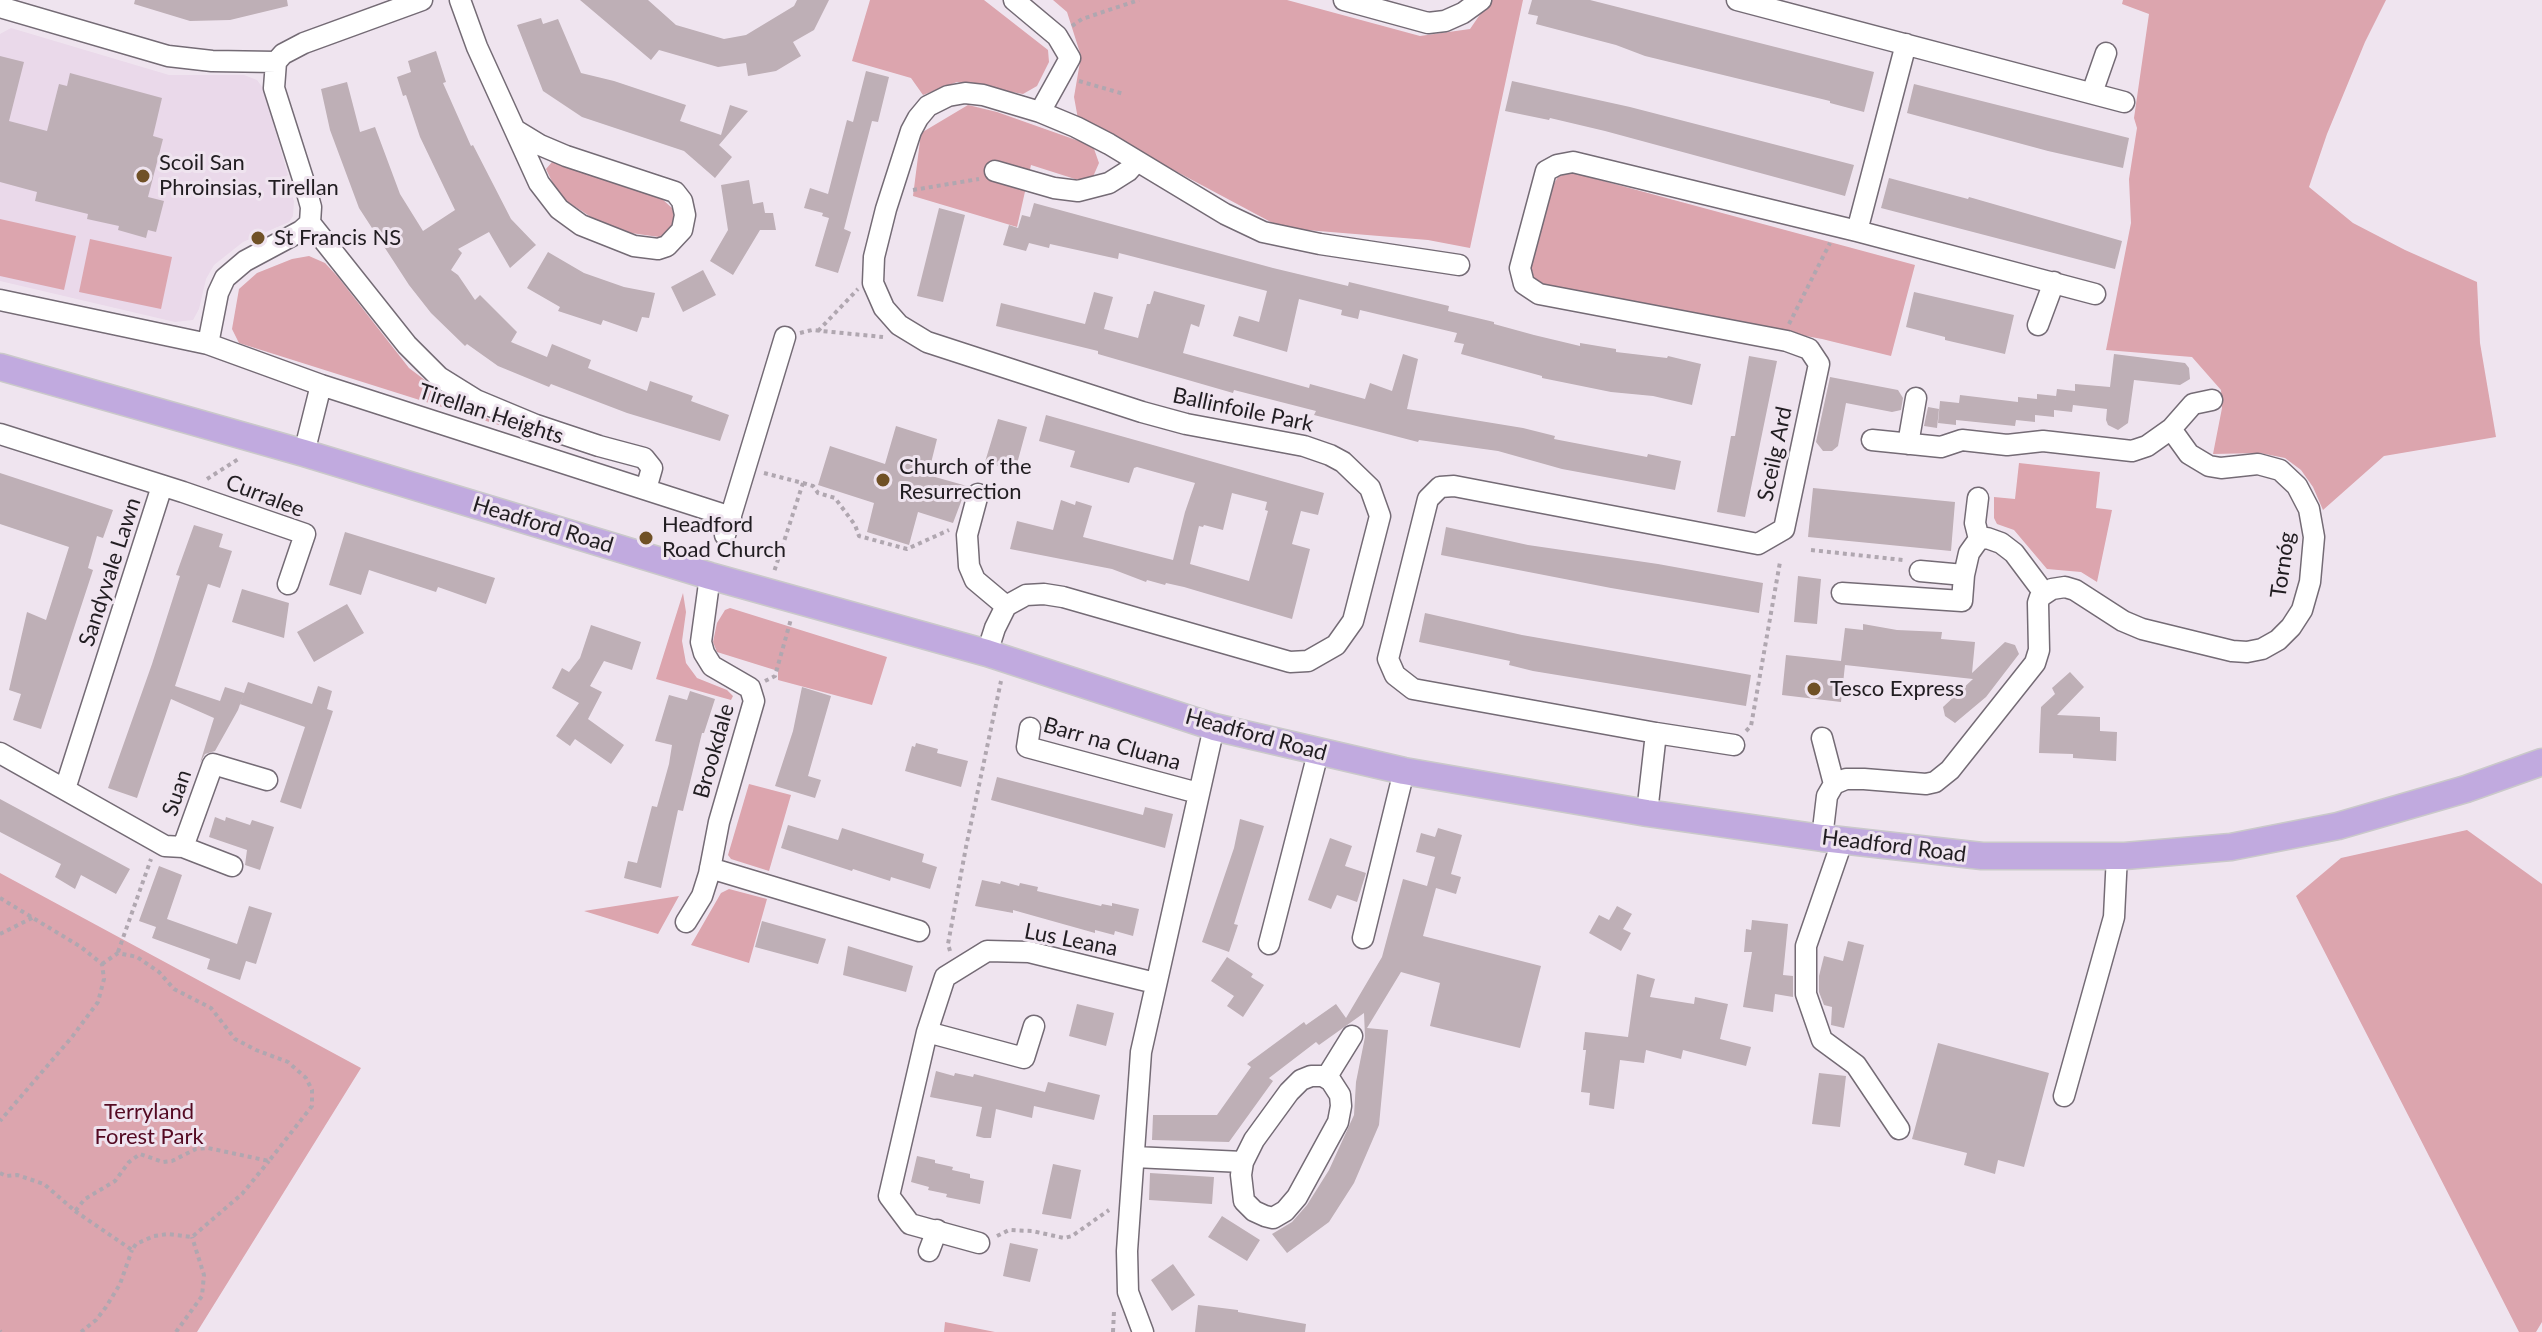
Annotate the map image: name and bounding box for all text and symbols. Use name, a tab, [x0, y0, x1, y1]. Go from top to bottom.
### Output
place label: Scoil San Phroinsias, Tirellan	[159, 150, 339, 202]
marker: Scoil San Phroinsias, Tirellan	[134, 167, 152, 185]
place label: St Francis NS	[274, 225, 401, 251]
marker: St Francis NS	[249, 229, 267, 247]
street label: Tirellan Heights	[415, 378, 567, 450]
street label: Ballinfoile Park	[1170, 382, 1316, 438]
street label: Sceilg Ard	[1752, 404, 1798, 504]
place label: Church of the Resurrection	[899, 454, 1032, 506]
street label: Curralee	[222, 469, 308, 523]
marker: Church of the Resurrection	[874, 471, 892, 489]
street label: Headford Road	[470, 491, 616, 559]
street label: Sandyvale Lawn	[74, 494, 146, 650]
place label: Headford Road Church	[662, 512, 786, 564]
marker: Headford Road Church	[637, 529, 655, 547]
street label: Tornóg	[2265, 530, 2301, 600]
place label: Tesco Express	[1830, 676, 1964, 702]
marker: Tesco Express	[1805, 680, 1823, 698]
street label: Brookdale	[688, 701, 740, 801]
street label: Headford Road	[1182, 703, 1330, 767]
street label: Barr na Cluana	[1040, 712, 1184, 776]
street label: Suan	[157, 766, 197, 820]
street label: Headford Road	[1820, 824, 1968, 868]
street label: Lus Leana	[1022, 918, 1120, 962]
park label: Terryland Forest Park	[94, 1099, 204, 1150]

